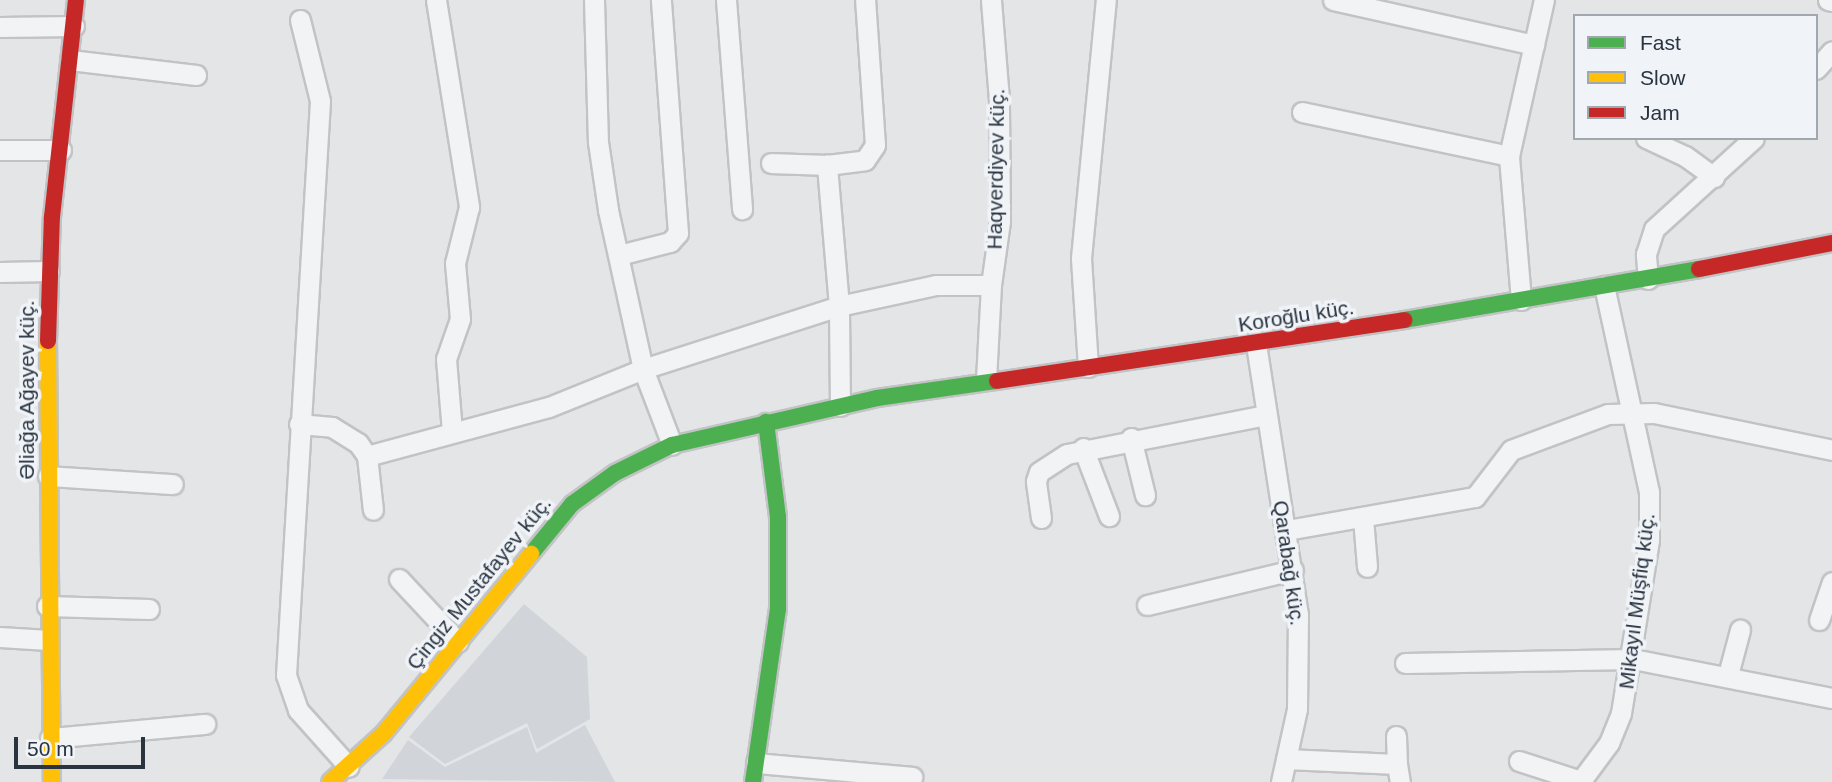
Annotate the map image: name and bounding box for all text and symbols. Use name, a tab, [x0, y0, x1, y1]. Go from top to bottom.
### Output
legend	[1573, 14, 1818, 140]
text: Fast	[1640, 31, 1681, 54]
text: Slow	[1640, 66, 1686, 89]
street label: Haqverdiyev küç.	[982, 88, 1010, 250]
text: Jam	[1640, 101, 1680, 124]
street label: Koroğlu küç.	[1236, 294, 1356, 338]
street label: Əliağa Ağayev küç.	[14, 300, 40, 480]
street label: Çingiz Mustafayev küç.	[401, 491, 557, 675]
street label: Qarabağ küç.	[1268, 499, 1310, 627]
street label: Mikayıl Müşfiq küç.	[1614, 511, 1660, 691]
scale bar	[18, 722, 149, 766]
text: 50 m	[27, 737, 74, 760]

